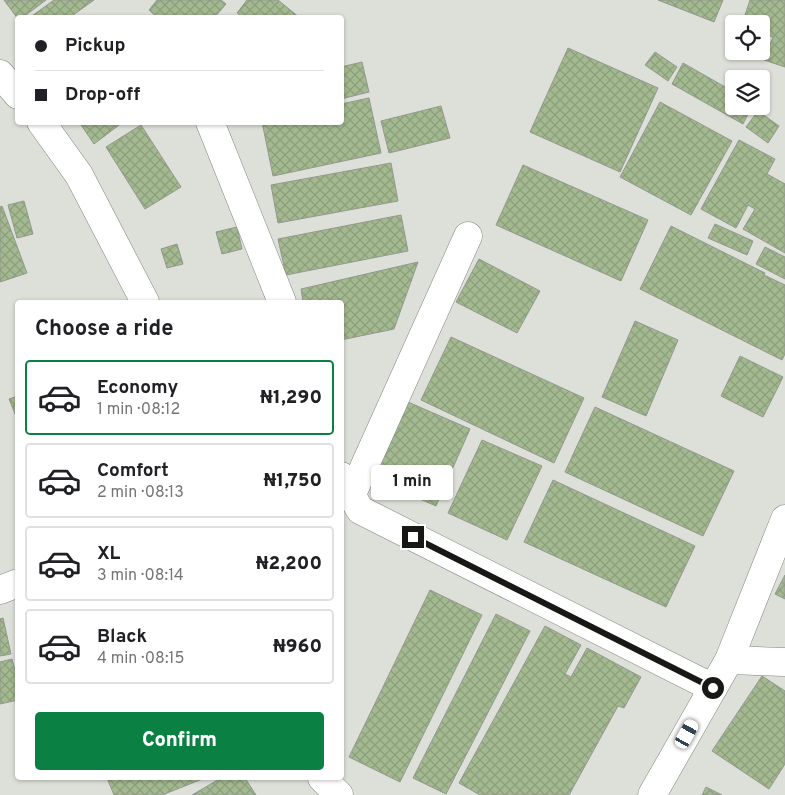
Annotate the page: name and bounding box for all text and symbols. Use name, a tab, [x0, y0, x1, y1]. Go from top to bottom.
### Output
map controls	[725, 15, 770, 115]
button: locate	[725, 15, 770, 60]
text: Pickup	[65, 34, 125, 58]
button: layers	[725, 70, 770, 115]
text: Drop-off	[65, 83, 140, 107]
text: Choose a ride	[35, 316, 173, 343]
icon: car	[37, 375, 82, 420]
text: Economy	[97, 376, 178, 400]
text: ₦1,290	[260, 386, 322, 410]
text: 1 min · 08:12	[97, 400, 180, 420]
icon: car	[37, 458, 82, 503]
text: Comfort	[97, 459, 169, 483]
callout: 1 min	[372, 464, 454, 500]
text: ₦1,750	[263, 469, 322, 493]
text: 1 min	[392, 472, 432, 492]
text: 2 min · 08:13	[97, 483, 184, 503]
route end	[402, 526, 424, 548]
icon: car	[37, 541, 82, 586]
text: XL	[97, 542, 120, 566]
text: ₦2,200	[256, 552, 322, 576]
text: 3 min · 08:14	[97, 566, 184, 586]
icon: car	[37, 624, 82, 669]
text: Black	[97, 625, 147, 649]
text: ₦960	[273, 635, 322, 659]
text: 4 min · 08:15	[97, 649, 184, 669]
route start	[702, 677, 724, 699]
button: Confirm	[35, 712, 324, 770]
car	[673, 717, 700, 751]

